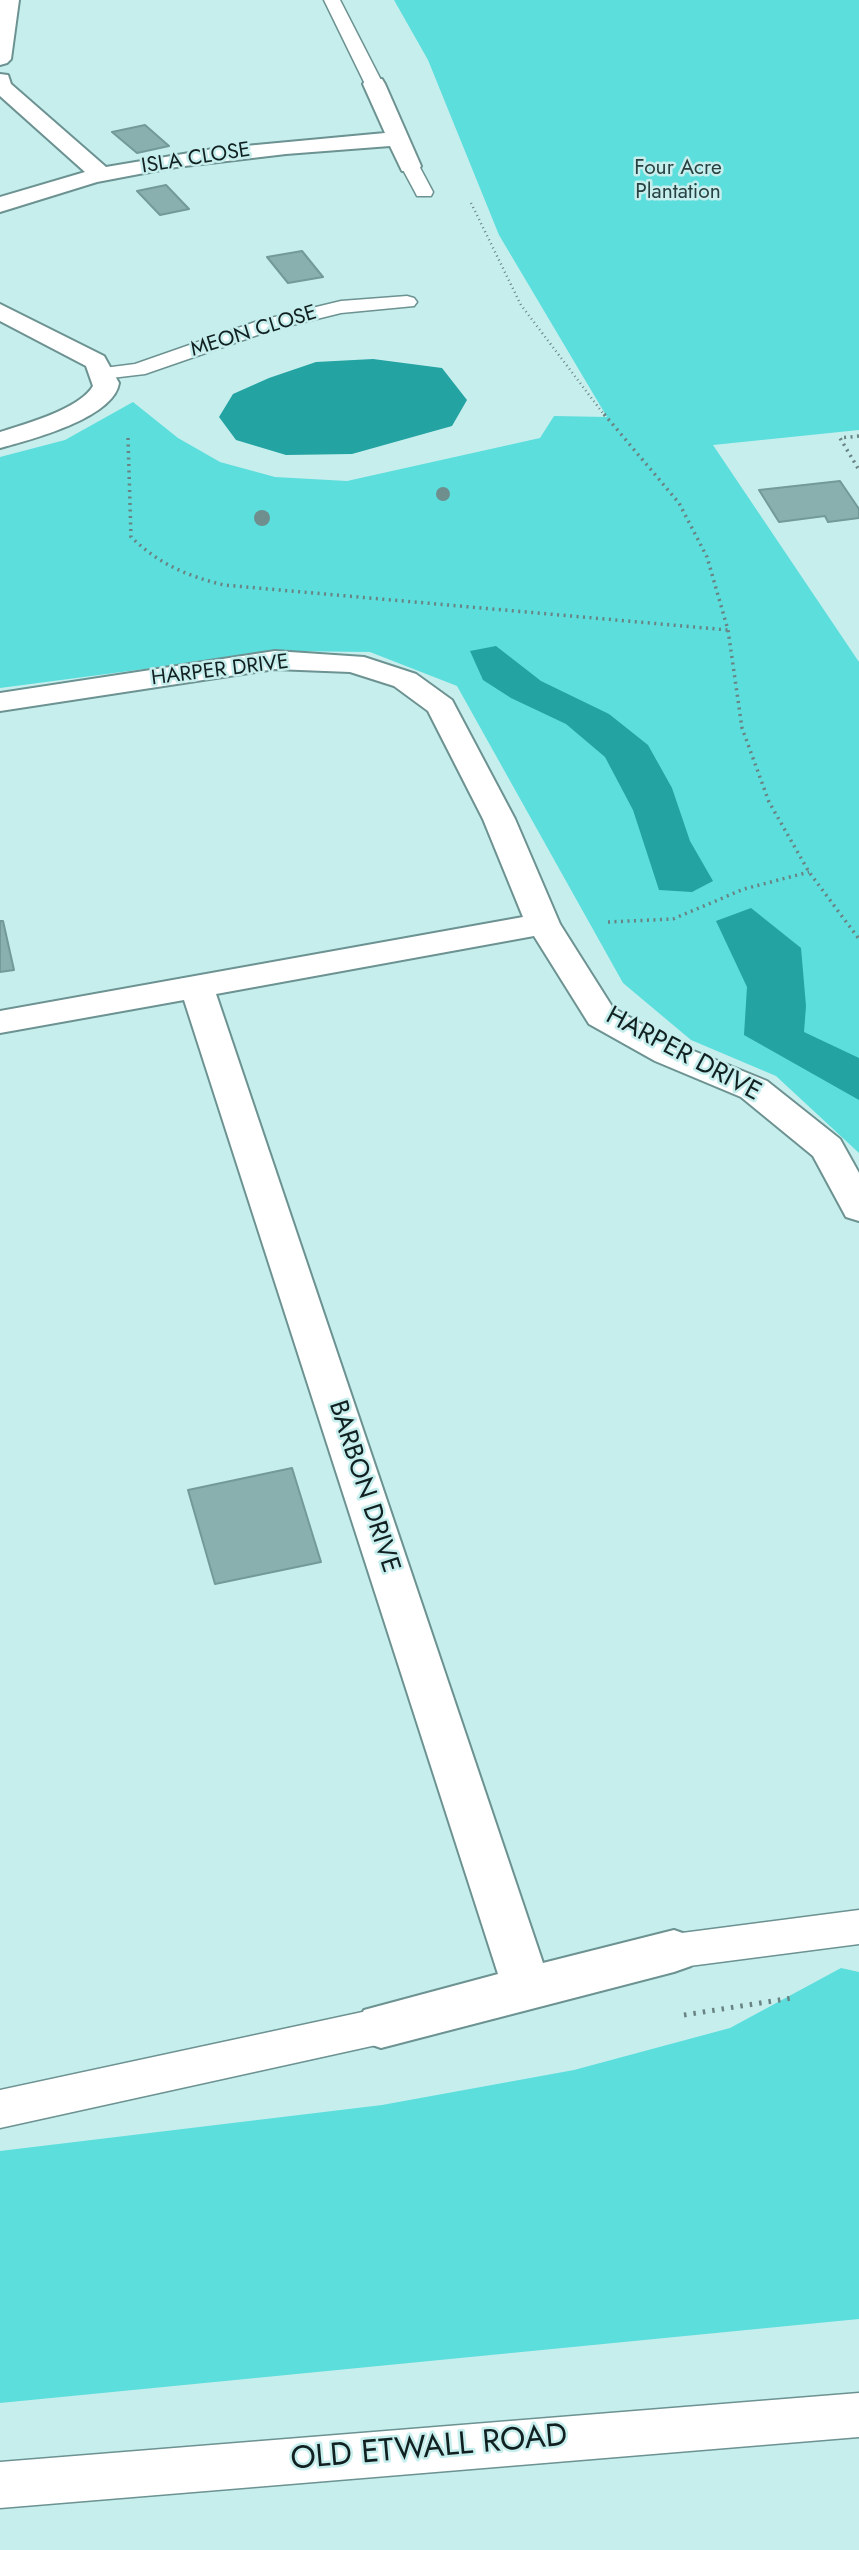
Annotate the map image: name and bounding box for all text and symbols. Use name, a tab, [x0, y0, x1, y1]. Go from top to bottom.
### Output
street label: ISLA CLOSE	[140, 138, 252, 180]
park label: Four Acre Plantation	[634, 156, 722, 206]
street label: MEON CLOSE	[188, 301, 320, 363]
street label: HARPER DRIVE	[150, 650, 290, 692]
street label: HARPER DRIVE	[600, 1001, 766, 1109]
street label: BARBON DRIVE	[321, 1397, 405, 1577]
street label: OLD ETWALL ROAD	[289, 2418, 569, 2480]

